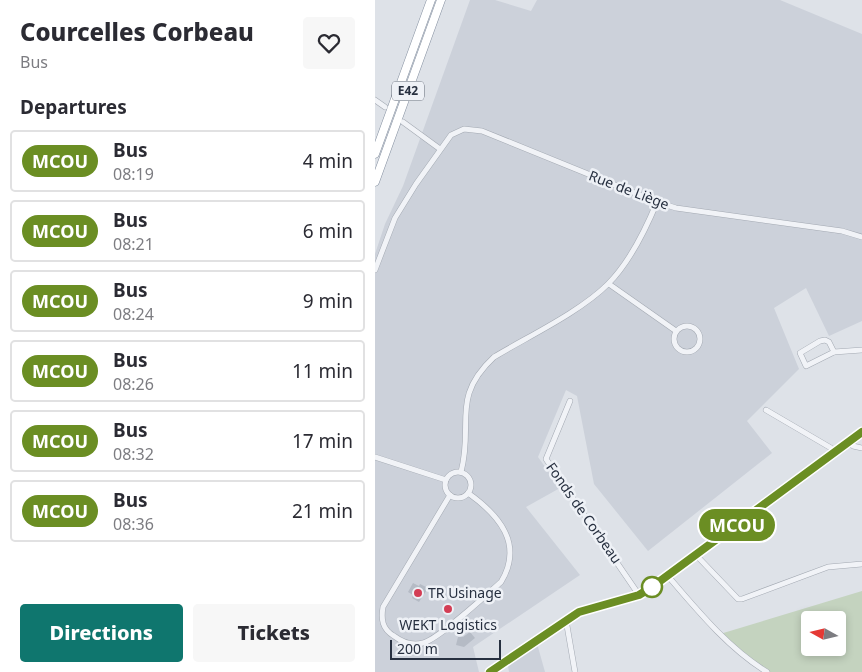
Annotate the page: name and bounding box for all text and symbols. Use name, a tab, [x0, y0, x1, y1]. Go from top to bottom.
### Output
text: Courcelles Corbeau	[20, 15, 254, 48]
button: heart	[303, 17, 355, 69]
text: Bus	[20, 51, 48, 73]
road number: E42	[392, 82, 424, 100]
text: Departures	[20, 94, 127, 120]
text: Bus	[113, 137, 148, 163]
text: 4 min	[303, 148, 353, 174]
text: MCOU	[32, 149, 88, 173]
text: 08:19	[113, 163, 154, 185]
street label: Rue de Liège	[586, 166, 672, 214]
text: Bus	[113, 207, 148, 233]
text: 6 min	[303, 218, 353, 244]
text: MCOU	[32, 219, 88, 243]
text: 08:21	[113, 233, 154, 255]
text: Bus	[113, 277, 148, 303]
text: 9 min	[303, 288, 353, 314]
text: MCOU	[32, 289, 88, 313]
text: 08:24	[113, 303, 154, 325]
text: Bus	[113, 347, 148, 373]
text: 11 min	[292, 358, 353, 384]
text: MCOU	[32, 359, 88, 383]
text: 08:26	[113, 373, 154, 395]
text: Bus	[113, 417, 148, 443]
text: 17 min	[292, 428, 353, 454]
text: MCOU	[32, 429, 88, 453]
text: 08:32	[113, 443, 154, 465]
street label: Fonds de Corbeau	[542, 458, 626, 567]
text: Bus	[113, 487, 148, 513]
text: 21 min	[292, 498, 353, 524]
text: MCOU	[32, 499, 88, 523]
line badge: MCOU	[702, 509, 772, 541]
text: 08:36	[113, 513, 154, 535]
text: MCOU	[709, 513, 765, 537]
unlabelled marker	[641, 576, 663, 598]
place label: TR Usinage	[428, 583, 502, 602]
marker: TR Usinage	[412, 587, 424, 599]
marker: WEKT Logistics	[442, 603, 454, 615]
button: Directions	[20, 604, 183, 662]
button: Tickets	[193, 604, 355, 662]
north arrow	[801, 611, 846, 656]
map controls	[801, 611, 846, 656]
place label: WEKT Logistics	[399, 615, 497, 634]
scale bar	[390, 637, 501, 660]
text: 200 m	[397, 639, 438, 658]

